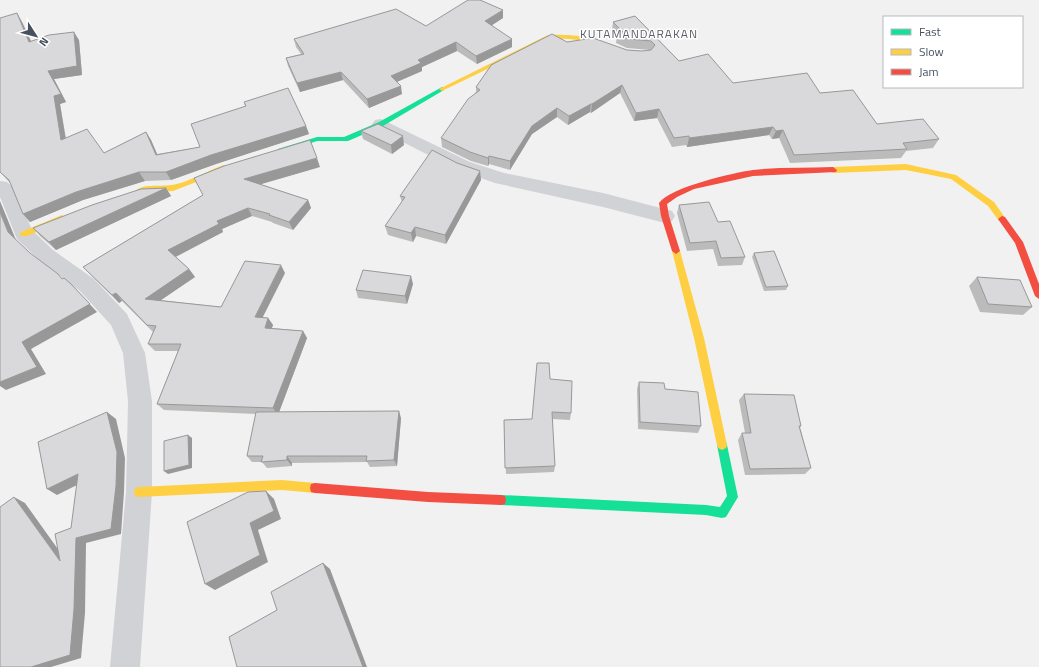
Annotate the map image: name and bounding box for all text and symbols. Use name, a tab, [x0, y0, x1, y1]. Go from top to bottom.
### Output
north arrow	[16, 16, 56, 56]
legend	[883, 16, 1023, 88]
text: Fast	[919, 22, 942, 41]
district label: KUTAMANDARAKAN	[580, 24, 698, 43]
text: N	[35, 34, 53, 50]
text: Slow	[919, 42, 944, 61]
text: Jam	[919, 62, 939, 81]

